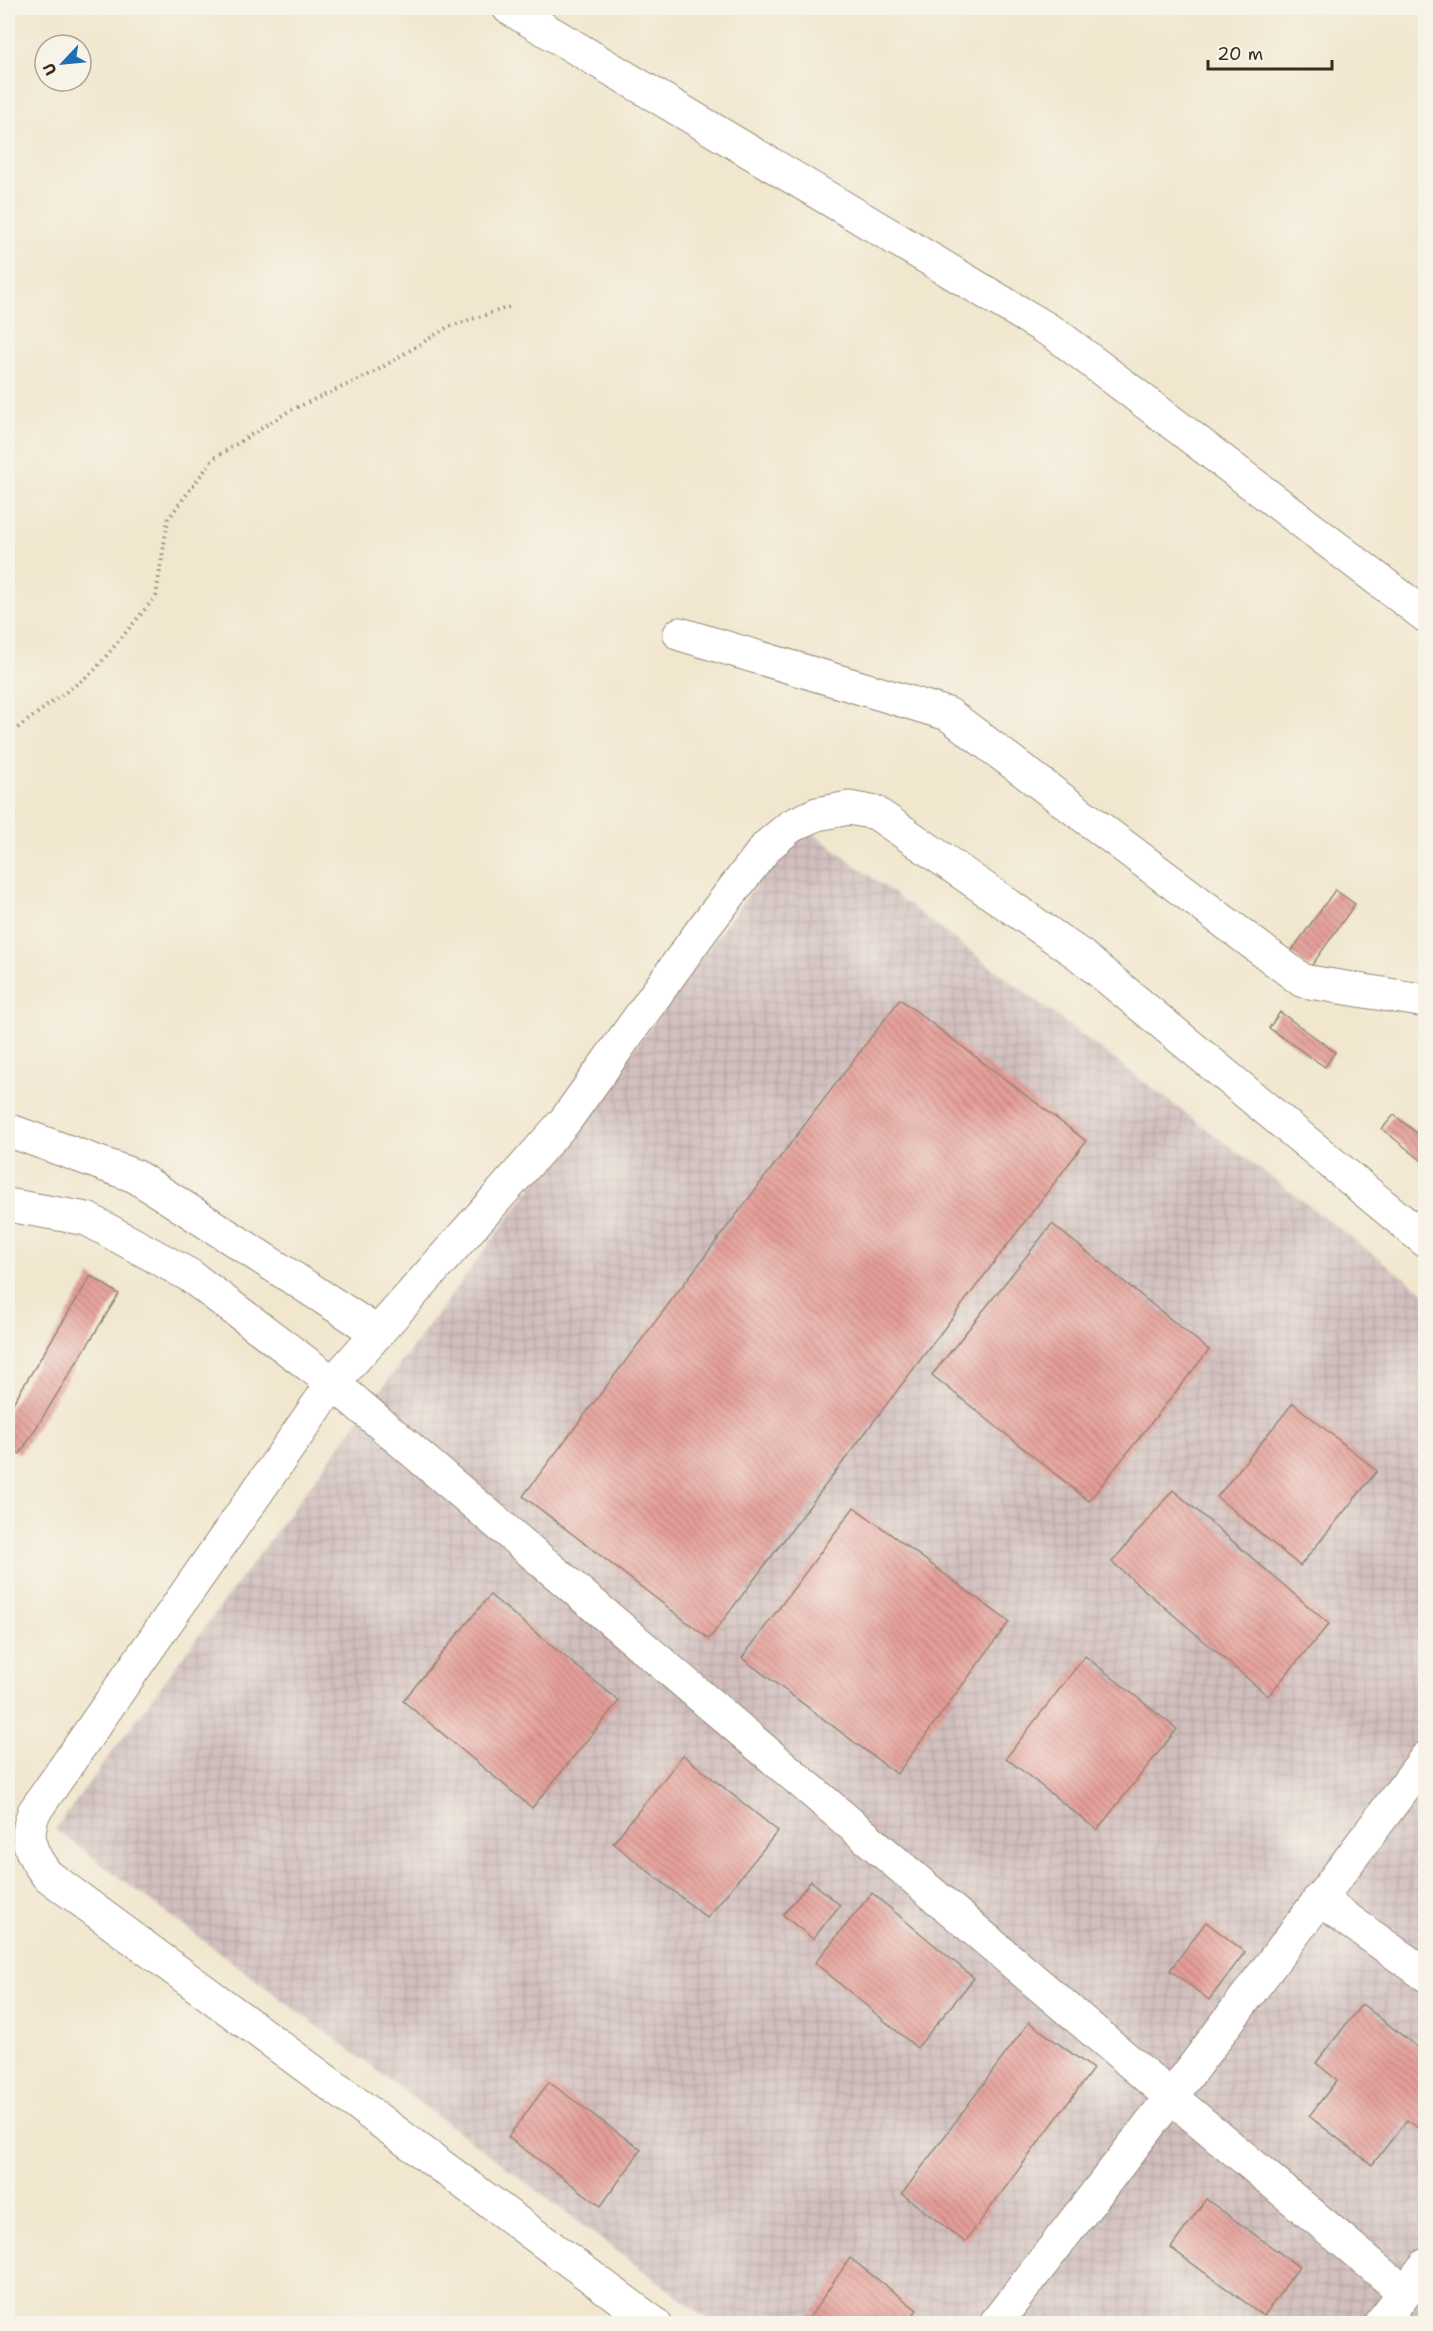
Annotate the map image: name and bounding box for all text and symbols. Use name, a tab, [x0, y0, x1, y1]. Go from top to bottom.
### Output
north arrow	[33, 33, 93, 93]
scale bar	[1208, 33, 1332, 71]
text: 20 m	[1217, 42, 1263, 66]
text: U	[38, 60, 62, 79]

